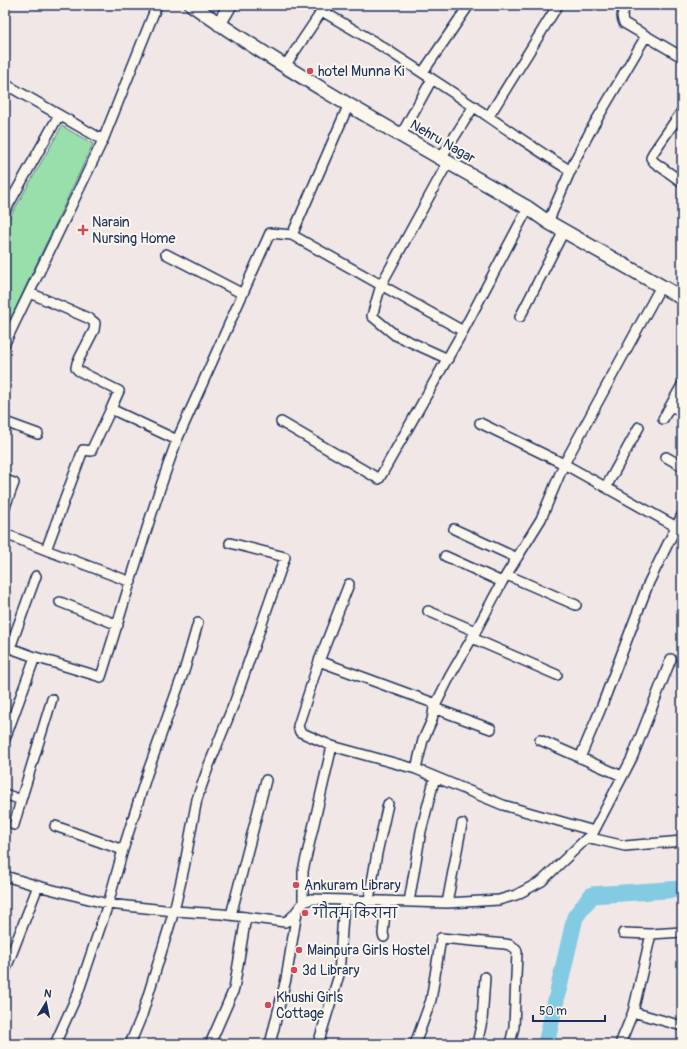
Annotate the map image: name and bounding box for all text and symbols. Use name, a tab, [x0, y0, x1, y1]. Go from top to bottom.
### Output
place label: hotel Munna Ki	[318, 63, 405, 80]
marker: hotel Munna Ki	[305, 66, 315, 76]
street label: Nehru Nagar	[407, 116, 478, 167]
place label: Narain Nursing Home	[92, 214, 176, 247]
marker: Narain Nursing Home	[77, 224, 89, 236]
place label: Ankuram Library	[304, 877, 401, 894]
marker: Ankuram Library	[291, 880, 301, 890]
place label: गौतम किराना	[312, 900, 398, 922]
marker: गौतम किराना	[300, 908, 310, 918]
place label: Mainpura Girls Hostel	[307, 942, 430, 959]
marker: Mainpura Girls Hostel	[294, 945, 304, 955]
place label: 3d Library	[302, 962, 359, 979]
marker: 3d Library	[289, 965, 299, 975]
north arrow	[26, 983, 66, 1023]
text: N	[43, 987, 53, 1001]
place label: Khushi Girls Cottage	[276, 989, 344, 1022]
scale bar	[533, 997, 605, 1023]
marker: Khushi Girls Cottage	[263, 1000, 273, 1010]
text: 50 m	[539, 1004, 567, 1019]

